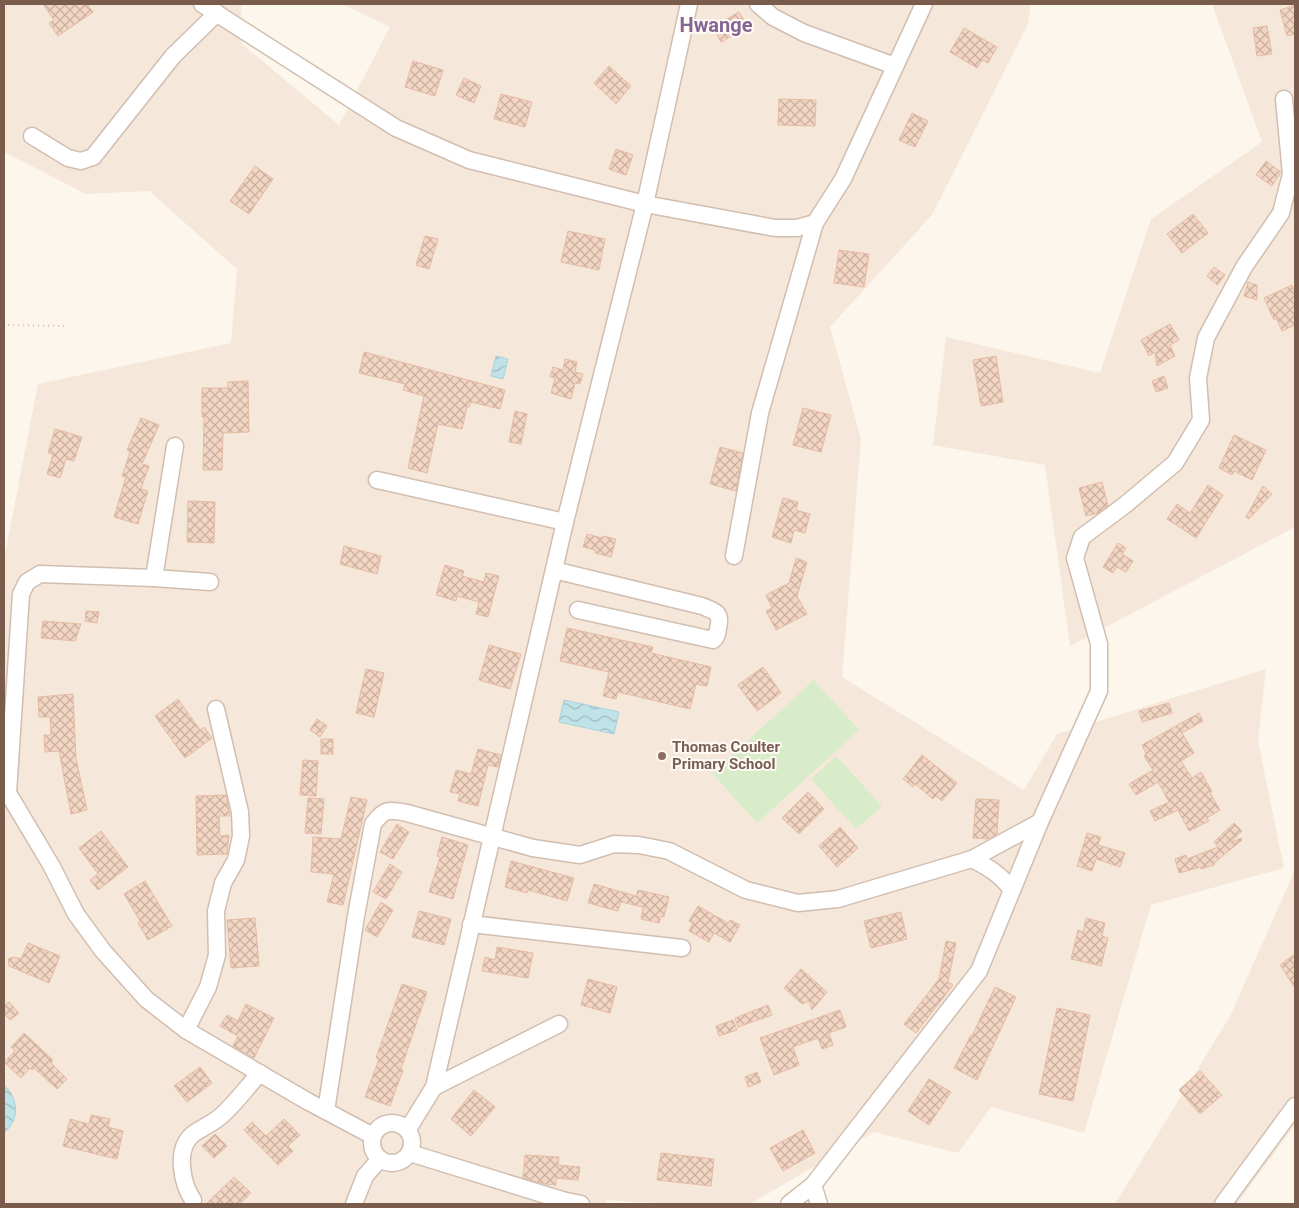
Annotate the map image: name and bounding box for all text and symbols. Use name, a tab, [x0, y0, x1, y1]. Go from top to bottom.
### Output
district label: Hwange	[680, 13, 753, 37]
place label: Thomas Coulter Primary School	[672, 738, 780, 773]
marker: Thomas Coulter Primary School	[656, 750, 668, 762]

